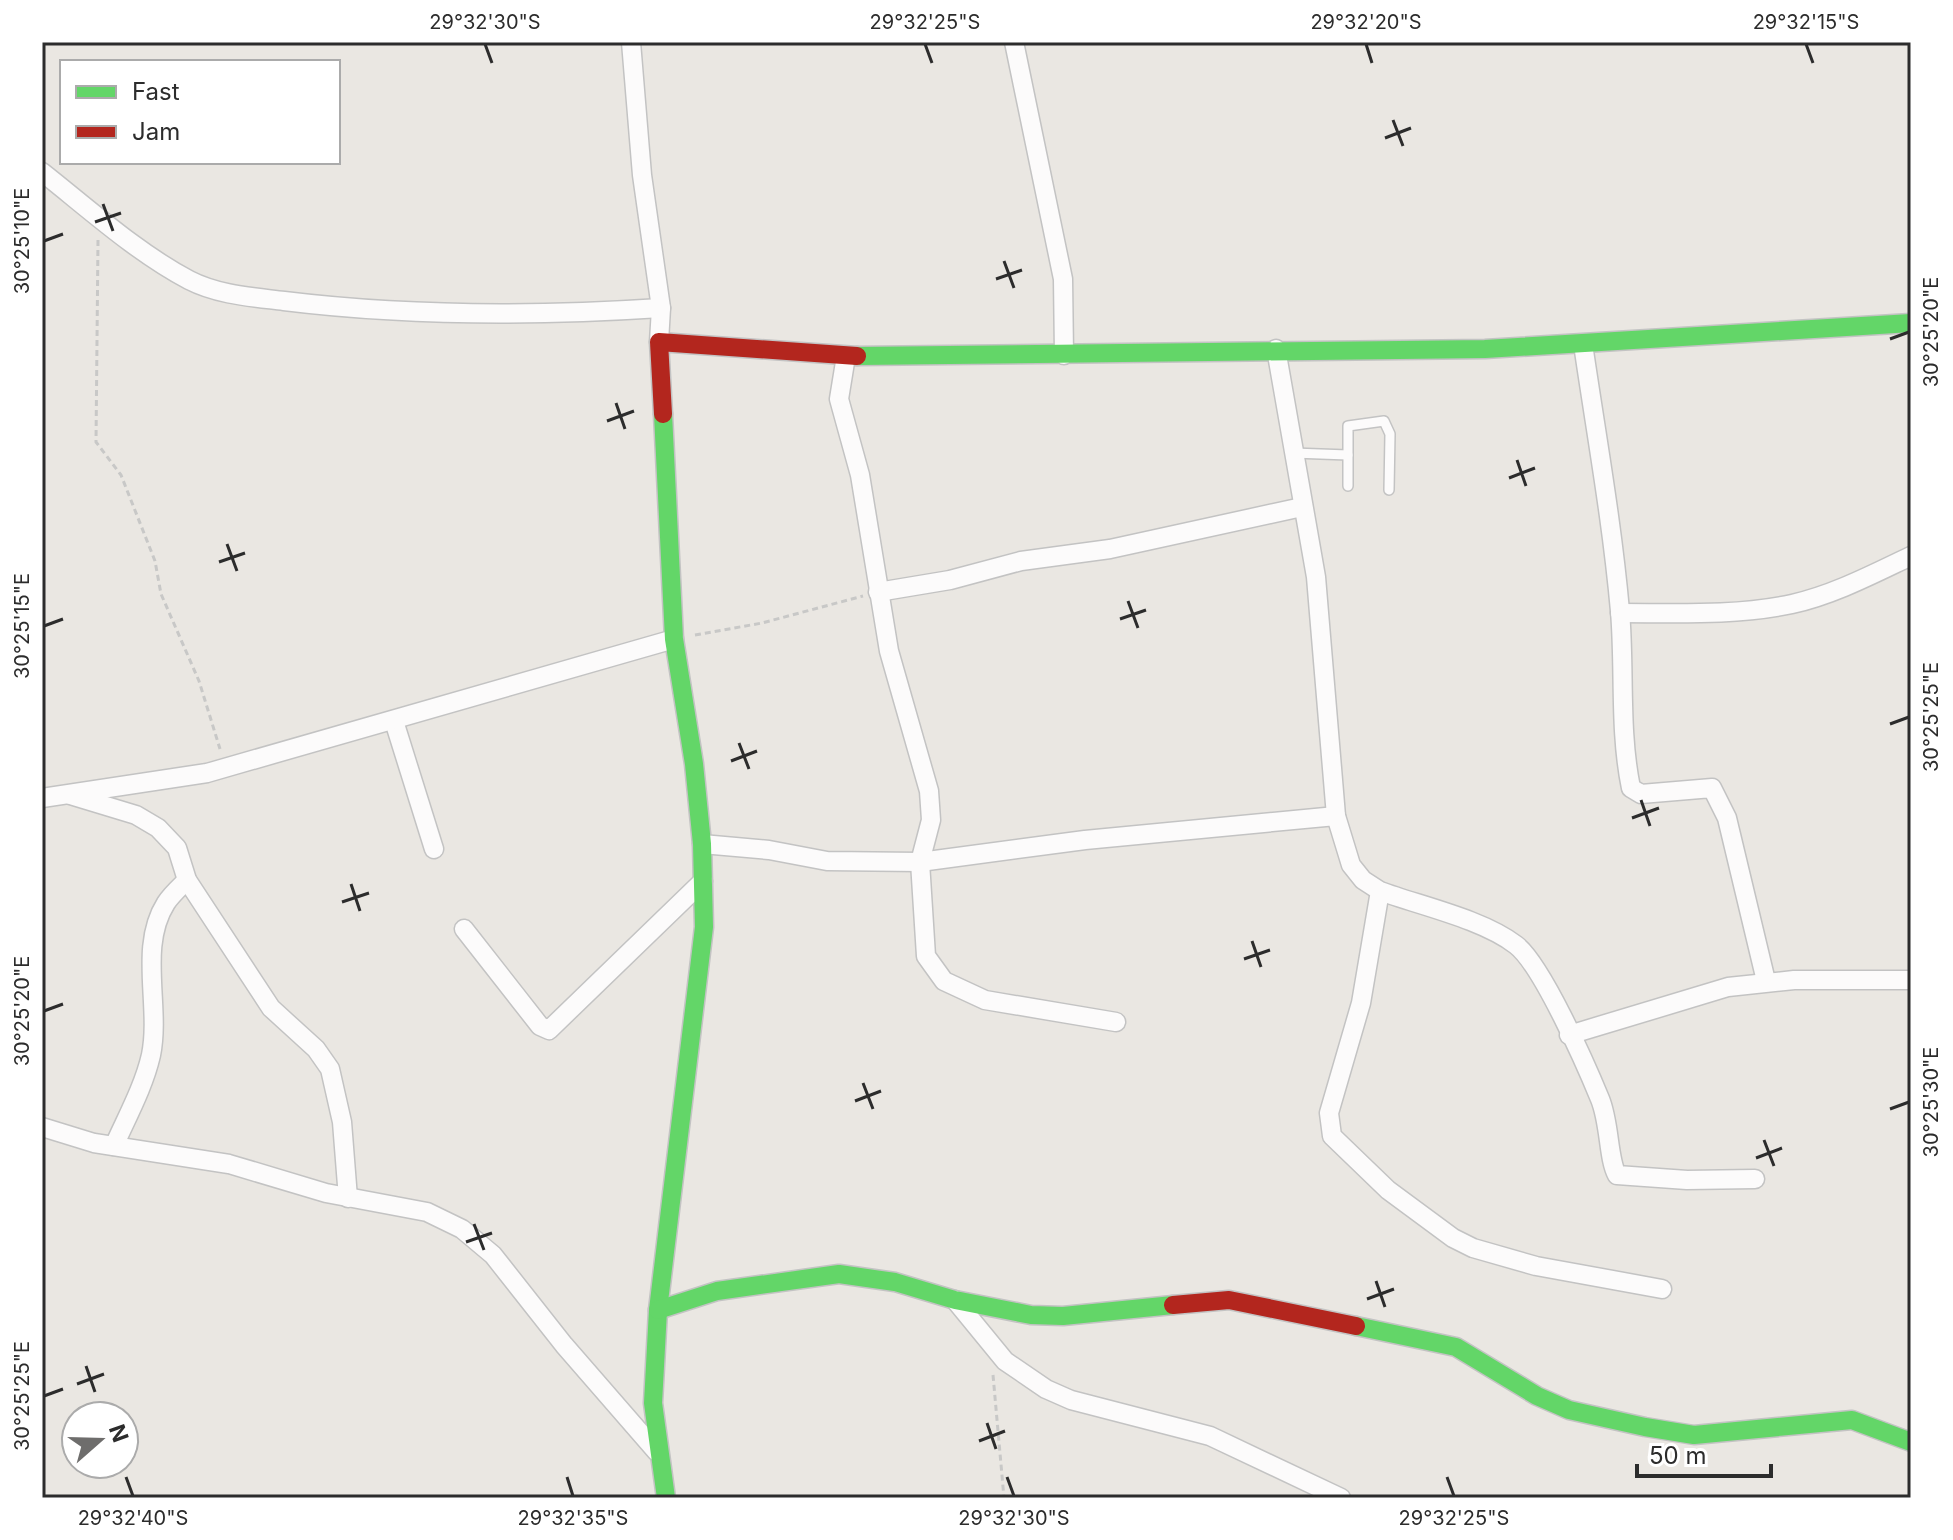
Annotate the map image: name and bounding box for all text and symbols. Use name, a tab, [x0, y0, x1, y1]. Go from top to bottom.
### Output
text: 29°32'30"S	[429, 10, 541, 34]
text: 29°32'25"S	[870, 10, 980, 34]
text: 29°32'20"S	[1310, 10, 1422, 34]
text: 29°32'15"S	[1753, 10, 1859, 34]
legend	[60, 60, 340, 164]
text: Fast	[132, 77, 180, 106]
text: Jam	[132, 117, 180, 146]
text: 30°25'10"E	[10, 188, 34, 294]
text: 30°25'20"E	[1919, 277, 1943, 387]
text: 30°25'15"E	[10, 573, 34, 679]
text: 30°25'25"E	[1919, 662, 1943, 772]
text: 30°25'20"E	[10, 956, 34, 1066]
text: 30°25'30"E	[1919, 1047, 1943, 1157]
text: 30°25'25"E	[10, 1341, 34, 1451]
north arrow	[60, 1400, 140, 1480]
text: N	[104, 1421, 134, 1445]
scale bar	[1637, 1428, 1771, 1478]
text: 50 m	[1649, 1441, 1707, 1470]
text: 29°32'40"S	[78, 1506, 188, 1530]
text: 29°32'35"S	[518, 1506, 628, 1530]
text: 29°32'30"S	[958, 1506, 1070, 1530]
text: 29°32'25"S	[1399, 1506, 1509, 1530]

